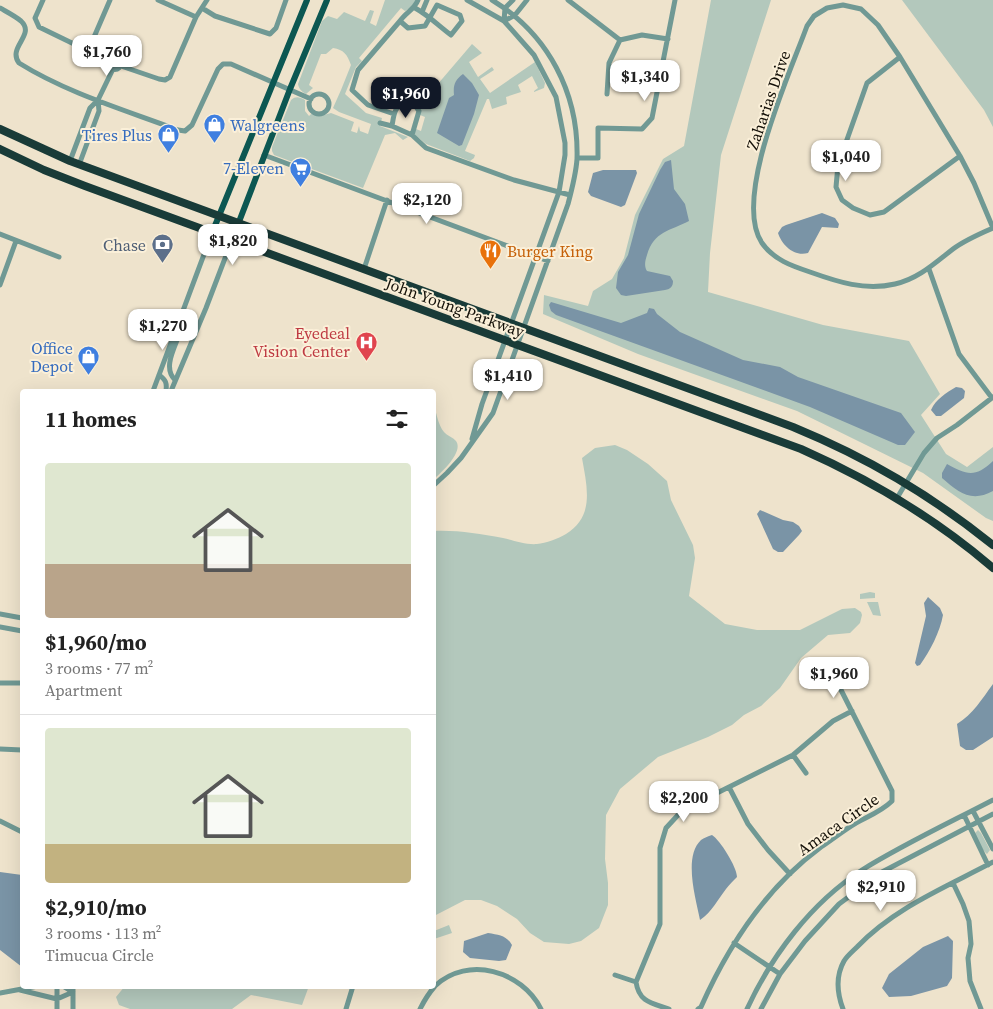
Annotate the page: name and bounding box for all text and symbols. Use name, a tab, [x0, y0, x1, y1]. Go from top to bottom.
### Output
pin: $1,760	[66, 34, 148, 77]
text: $1,760	[83, 40, 131, 62]
street label: Zaharias Drive	[741, 47, 795, 153]
pin: $1,340	[604, 59, 686, 102]
text: $1,340	[621, 65, 669, 87]
pin: $1,960	[365, 76, 447, 119]
text: $1,960	[382, 82, 430, 104]
shop icon: Walgreens	[202, 113, 226, 144]
place label: Walgreens	[230, 114, 305, 136]
shop icon: Tires Plus	[156, 123, 180, 154]
place label: Tires Plus	[82, 124, 152, 146]
pin: $1,040	[805, 140, 887, 182]
text: $1,040	[822, 145, 870, 167]
supermarket icon: 7-Eleven	[288, 156, 312, 187]
place label: 7-Eleven	[223, 157, 284, 179]
pin: $2,120	[386, 182, 468, 225]
text: $2,120	[403, 188, 451, 210]
pin: $1,820	[192, 224, 274, 266]
text: $1,820	[209, 229, 257, 251]
bank icon: Chase	[150, 233, 174, 264]
place label: Chase	[103, 234, 146, 256]
restaurant icon: Burger King	[479, 239, 503, 270]
place label: Burger King	[507, 240, 593, 262]
street label: John Young Parkway	[382, 271, 528, 343]
pin: $1,270	[122, 308, 204, 351]
text: $1,270	[139, 314, 187, 336]
place label: Eyedeal Vision Center	[253, 322, 350, 362]
hospital icon: Eyedeal Vision Center	[354, 330, 378, 361]
place label: Office Depot	[30, 337, 74, 377]
shop icon: Office Depot	[77, 345, 101, 376]
pin: $1,410	[467, 358, 549, 401]
text: $1,410	[484, 364, 532, 386]
text: 11 homes	[45, 405, 137, 434]
icon: filters	[383, 405, 411, 433]
icon: home	[183, 495, 273, 585]
text: $1,960/mo	[45, 628, 147, 657]
pin: $1,960	[793, 656, 875, 699]
text: 3 rooms · 77 m²	[45, 657, 153, 679]
text: $1,960	[810, 662, 858, 684]
text: Apartment	[45, 679, 122, 701]
icon: home	[183, 761, 273, 851]
pin: $2,200	[643, 780, 725, 823]
text: $2,200	[660, 786, 708, 808]
street label: Amaca Circle	[793, 788, 883, 860]
pin: $2,910	[840, 870, 922, 912]
text: $2,910	[857, 875, 905, 897]
text: $2,910/mo	[45, 893, 147, 922]
text: 3 rooms · 113 m²	[45, 922, 161, 944]
text: Timucua Circle	[45, 944, 154, 966]

